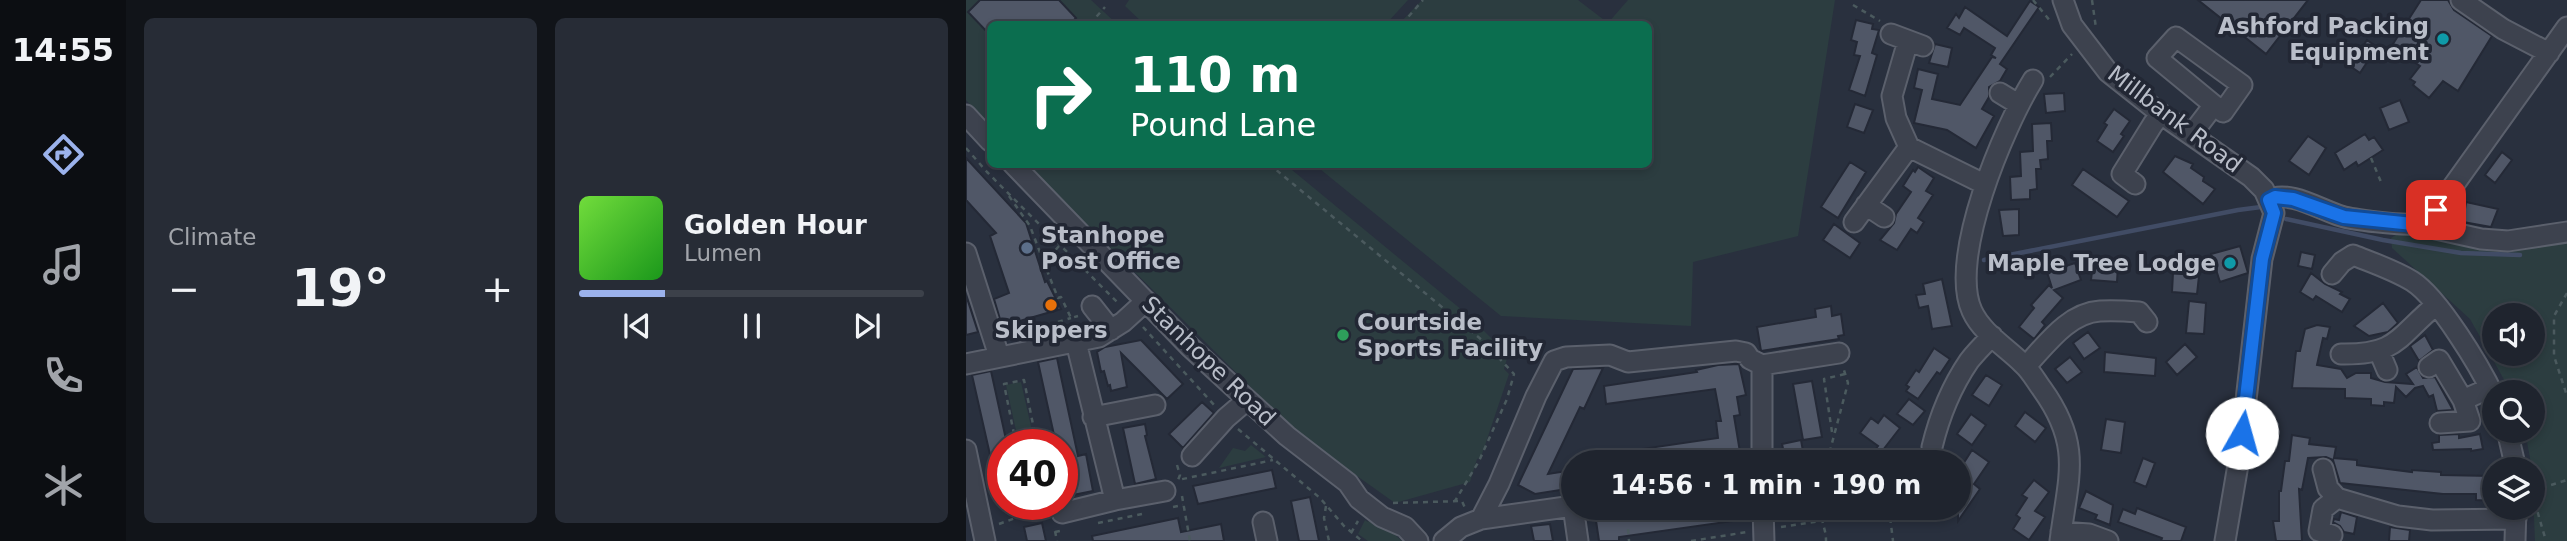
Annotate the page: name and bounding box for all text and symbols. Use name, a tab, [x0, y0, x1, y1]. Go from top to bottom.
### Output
place label: Ashford Packing Equipment	[2218, 13, 2429, 65]
text: 14:55	[12, 31, 114, 69]
marker: Ashford Packing Equipment	[2435, 31, 2451, 47]
text: 110 m	[1130, 47, 1300, 104]
icon: right	[1015, 49, 1106, 140]
street label: Millbank Road	[2103, 60, 2247, 178]
text: Pound Lane	[1130, 106, 1316, 144]
icon: directions	[39, 130, 88, 179]
pin	[2406, 180, 2466, 240]
icon: arrive	[2417, 191, 2455, 229]
text: Golden Hour	[684, 210, 867, 240]
place label: Stanhope Post Office	[1041, 222, 1181, 274]
text: Climate	[168, 224, 257, 250]
icon: music	[39, 240, 88, 289]
text: Lumen	[684, 240, 762, 266]
marker: Stanhope Post Office	[1019, 240, 1035, 256]
place label: Maple Tree Lodge	[1987, 250, 2216, 276]
marker: Maple Tree Lodge	[2222, 255, 2238, 271]
text: 19°	[291, 258, 390, 318]
text: −	[168, 267, 200, 311]
text: +	[481, 267, 513, 311]
street label: Stanhope Road	[1137, 291, 1281, 431]
marker: Skippers	[1043, 297, 1059, 313]
map controls	[2482, 303, 2545, 520]
button: sound	[2482, 303, 2545, 366]
icon: previous	[618, 307, 656, 345]
icon: pause	[733, 307, 771, 345]
icon: next	[848, 307, 886, 345]
place label: Courtside Sports Facility	[1357, 309, 1543, 361]
place label: Skippers	[994, 317, 1108, 343]
marker: Courtside Sports Facility	[1335, 327, 1351, 343]
icon: phone	[39, 351, 88, 400]
button: search	[2482, 380, 2545, 443]
position arrow	[2205, 396, 2279, 470]
speed limit sign: 40	[987, 429, 1078, 520]
button: layers	[2482, 457, 2545, 520]
icon: climate	[39, 461, 88, 510]
text: 14:56 · 1 min · 190 m	[1611, 470, 1921, 500]

